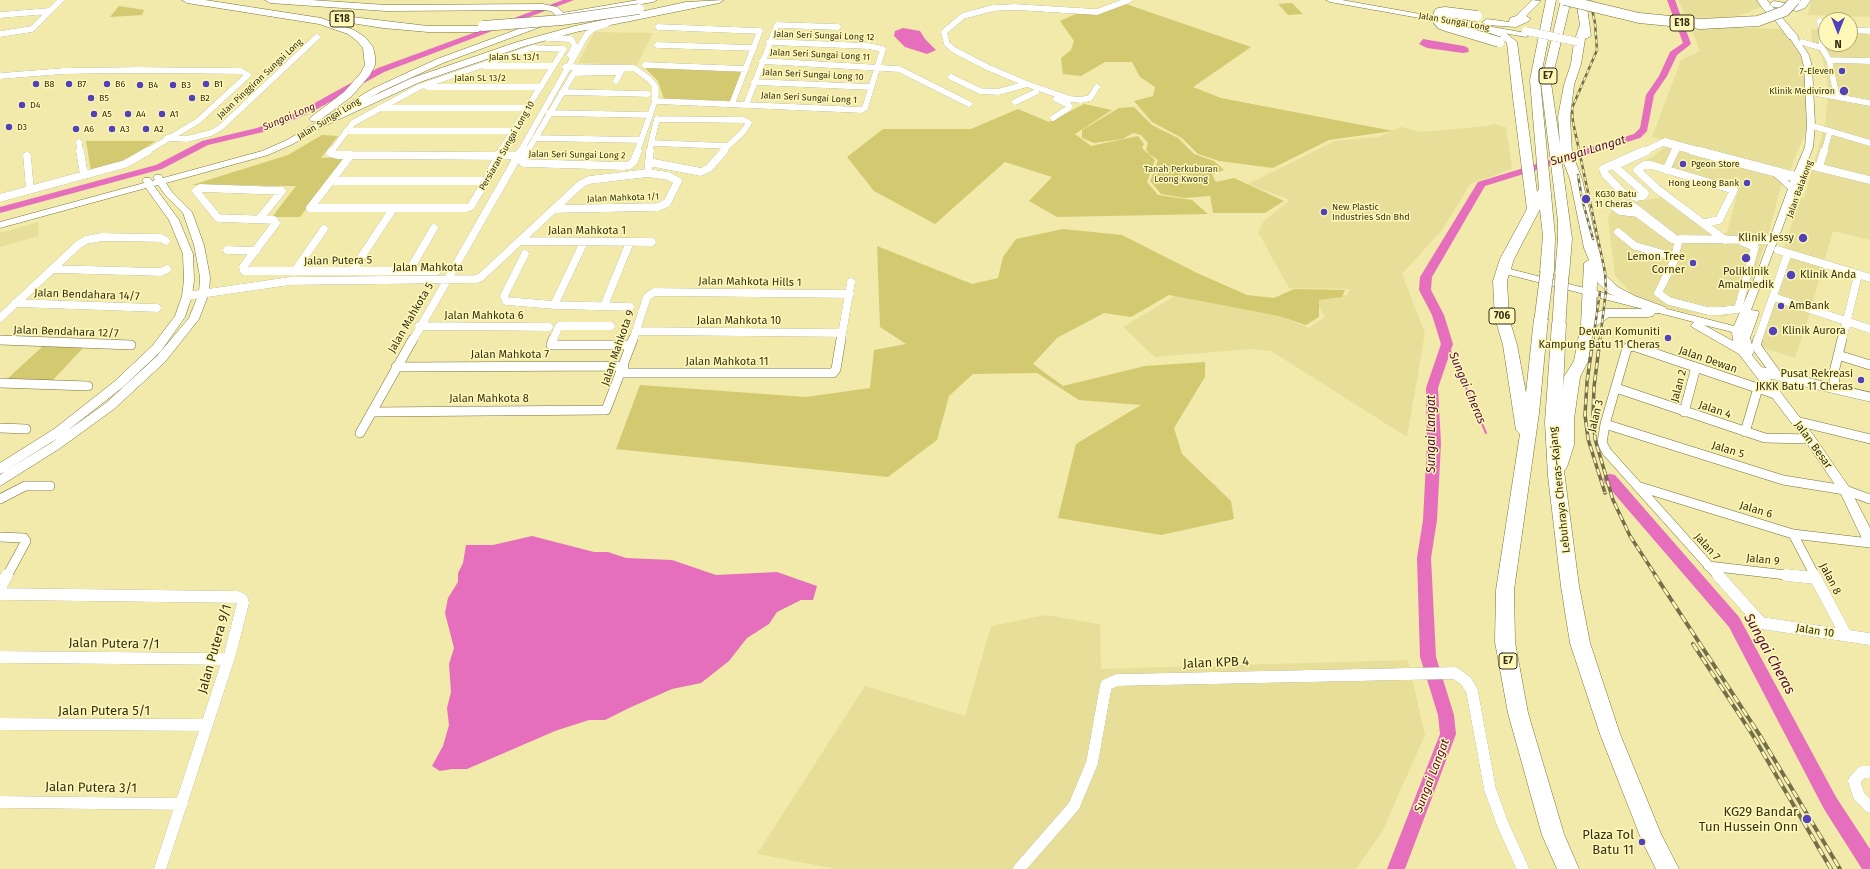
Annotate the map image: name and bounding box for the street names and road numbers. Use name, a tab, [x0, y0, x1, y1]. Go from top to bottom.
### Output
street label: Jalan Sungai Long	[1418, 10, 1490, 34]
road number: E18	[330, 11, 354, 27]
road number: E18	[1670, 15, 1694, 31]
street label: Jalan Seri Sungai Long 12	[773, 29, 875, 43]
street label: Jalan Pinggiran Sungai Long	[215, 37, 305, 121]
street label: Jalan Seri Sungai Long 11	[770, 47, 870, 63]
street label: Jalan SL 13/1	[489, 52, 539, 62]
street label: Jalan Seri Sungai Long 10	[762, 67, 864, 83]
road number: E7	[1539, 68, 1557, 84]
street label: Jalan SL 13/2	[454, 73, 506, 83]
street label: Jalan Seri Sungai Long 1	[761, 90, 857, 106]
street label: Jalan Sungai Long	[295, 96, 363, 142]
street label: Persiaran Sungai Long 10	[477, 100, 537, 192]
street label: Jalan Seri Sungai Long 2	[528, 149, 626, 161]
street label: Jalan Balakong	[1785, 159, 1815, 219]
street label: Jalan Mahkota 1/1	[587, 191, 659, 205]
street label: Jalan Mahkota 1	[548, 224, 626, 238]
street label: Jalan Putera 5	[304, 254, 372, 268]
street label: Jalan Mahkota	[393, 261, 463, 275]
street label: Jalan Mahkota Hills 1	[698, 274, 802, 290]
street label: Jalan Mahkota 5	[386, 280, 436, 356]
street label: Jalan Bendahara 14/7	[34, 287, 140, 303]
street label: Jalan Mahkota 9	[599, 308, 637, 388]
road number: 706	[1489, 308, 1515, 324]
street label: Jalan Mahkota 6	[444, 309, 524, 323]
street label: Jalan Mahkota 10	[697, 314, 781, 328]
street label: Jalan Bendahara 12/7	[13, 324, 119, 340]
street label: Jalan Dewan	[1677, 344, 1739, 376]
street label: Jalan Mahkota 7	[471, 348, 549, 362]
street label: Jalan Mahkota 11	[686, 355, 768, 369]
street label: Jalan 2	[1668, 368, 1690, 404]
street label: Jalan Mahkota 8	[449, 392, 529, 406]
street label: Jalan 3	[1586, 398, 1606, 434]
street label: Jalan 4	[1697, 398, 1733, 422]
street label: Jalan Besar	[1791, 419, 1835, 471]
street label: Lebuhraya Cheras–Kajang	[1547, 426, 1573, 554]
street label: Jalan 5	[1710, 439, 1746, 461]
street label: Jalan 6	[1738, 499, 1774, 521]
street label: Jalan 7	[1691, 530, 1723, 564]
street label: Jalan 9	[1746, 552, 1780, 568]
street label: Jalan 8	[1816, 561, 1844, 597]
street label: Jalan Putera 9/1	[195, 603, 235, 695]
street label: Jalan 10	[1795, 621, 1835, 641]
street label: Jalan Putera 7/1	[68, 635, 160, 653]
road number: E7	[1499, 653, 1517, 669]
street label: Jalan KPB 4	[1183, 654, 1249, 672]
street label: Jalan Putera 5/1	[58, 703, 150, 719]
street label: Jalan Putera 3/1	[45, 779, 137, 797]

